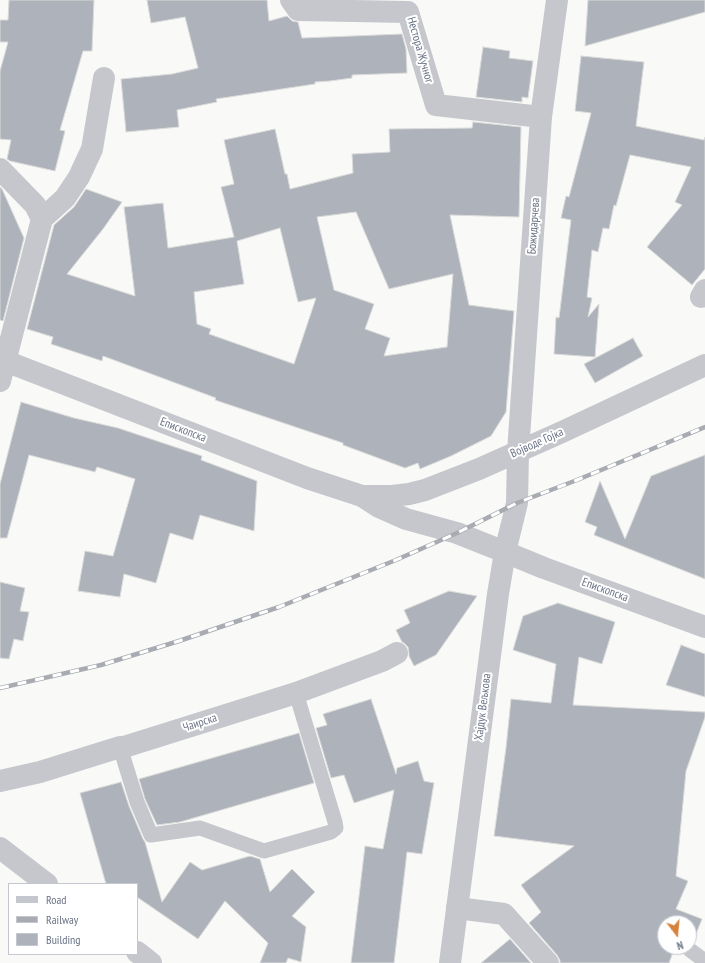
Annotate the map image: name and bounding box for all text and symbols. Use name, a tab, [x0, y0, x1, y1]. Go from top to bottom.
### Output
street label: Нестора Жучног	[404, 15, 436, 85]
street label: Божидарчева	[525, 197, 543, 255]
street label: Епископска	[158, 415, 208, 445]
street label: Војводе Гојка	[508, 425, 566, 461]
street label: Епископска	[580, 575, 630, 605]
street label: Хајдук Вељкова	[472, 673, 494, 741]
street label: Чаирска	[181, 711, 219, 735]
legend	[8, 883, 138, 955]
text: Road	[46, 892, 66, 907]
text: Railway	[46, 912, 78, 927]
north arrow	[657, 915, 697, 955]
text: Building	[46, 932, 81, 947]
text: N	[675, 938, 685, 953]

